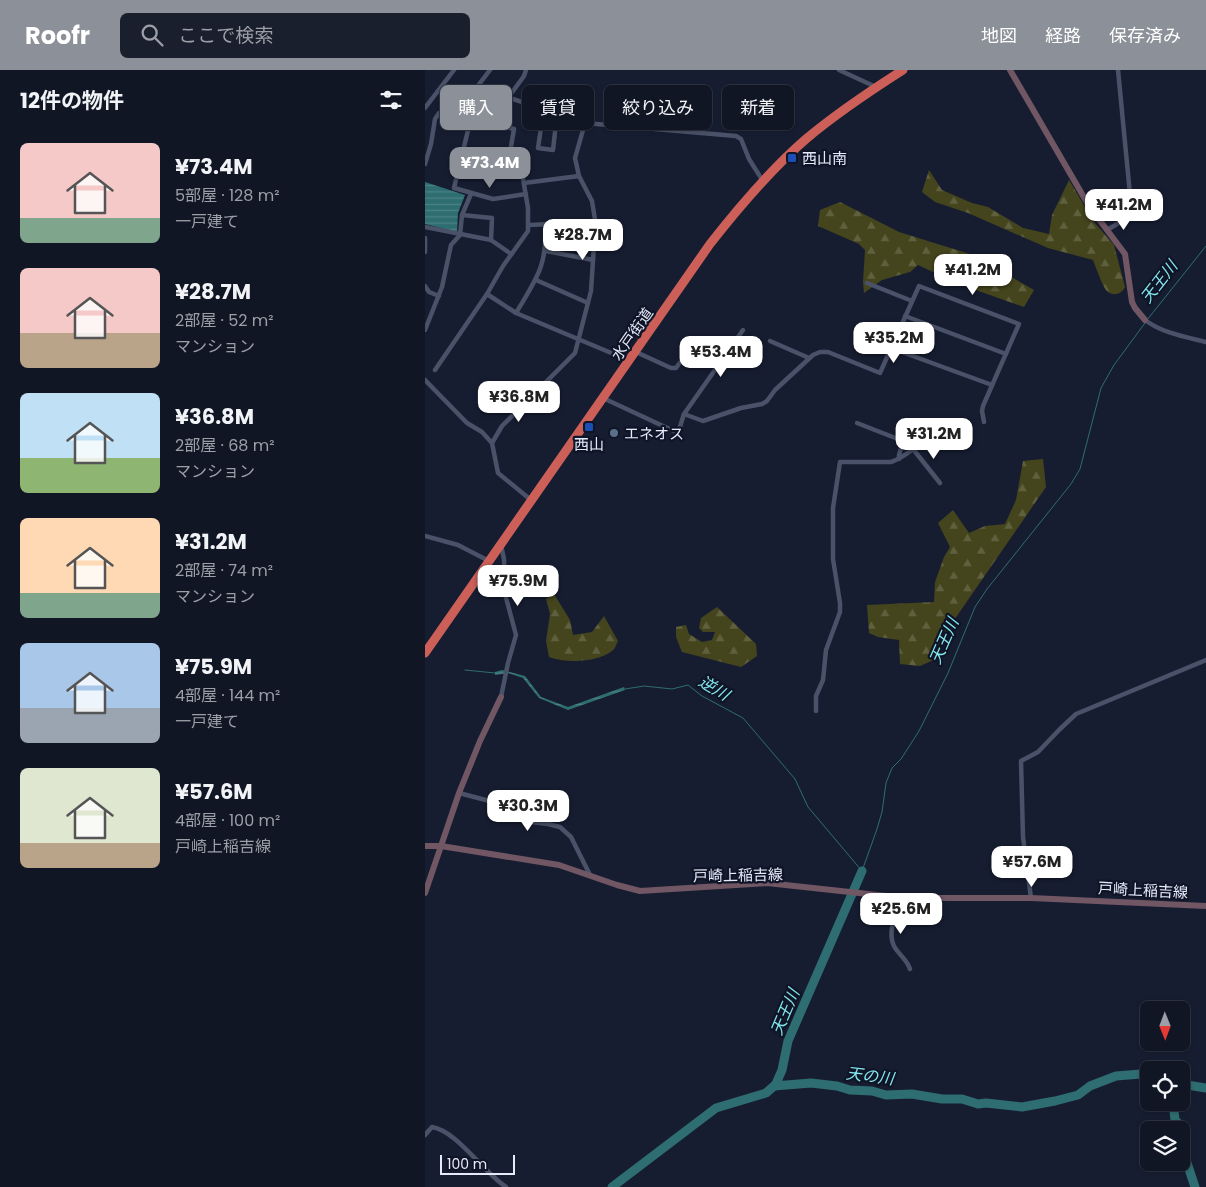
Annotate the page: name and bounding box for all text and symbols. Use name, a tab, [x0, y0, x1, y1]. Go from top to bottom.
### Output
search box	[120, 13, 470, 58]
text: Roofr	[25, 19, 90, 52]
icon: search	[138, 21, 166, 49]
text: ここで検索	[178, 22, 273, 49]
text: 地図	[981, 23, 1017, 48]
text: 経路	[1045, 23, 1081, 48]
text: 保存済み	[1109, 23, 1181, 48]
chip: 購入	[440, 85, 512, 130]
chip: 賃貸	[522, 85, 594, 130]
chip: 絞り込み	[604, 85, 712, 130]
chip: 新着	[722, 85, 794, 130]
text: 12件の物件	[20, 86, 124, 115]
icon: filters	[377, 86, 405, 114]
pin: ¥73.4M	[449, 146, 531, 189]
place label: 西山南	[802, 148, 847, 169]
text: ¥73.4M	[460, 151, 520, 174]
text: ¥73.4M	[175, 152, 252, 181]
marker: 西山南	[786, 152, 798, 164]
icon: home	[60, 163, 120, 223]
text: 5部屋 · 128 m²	[175, 184, 279, 207]
pin: ¥41.2M	[1083, 189, 1165, 231]
text: ¥41.2M	[1096, 193, 1152, 216]
text: 一戸建て	[175, 210, 239, 233]
pin: ¥28.7M	[542, 218, 624, 261]
text: ¥28.7M	[554, 223, 612, 246]
pin: ¥41.2M	[932, 254, 1014, 296]
water label: 天王川	[1135, 254, 1184, 308]
text: ¥41.2M	[945, 258, 1001, 281]
text: ¥28.7M	[175, 277, 251, 306]
icon: home	[60, 288, 120, 348]
street label: 水戸街道	[606, 303, 658, 365]
text: 2部屋 · 52 m²	[175, 309, 273, 332]
pin: ¥35.2M	[853, 322, 935, 364]
text: ¥35.2M	[864, 326, 924, 349]
text: マンション	[175, 335, 255, 358]
pin: ¥53.4M	[680, 336, 762, 378]
text: ¥53.4M	[691, 340, 751, 363]
pin: ¥36.8M	[478, 380, 560, 423]
text: ¥36.8M	[489, 385, 549, 408]
text: ¥36.8M	[175, 402, 254, 431]
icon: home	[60, 413, 120, 473]
pin: ¥31.2M	[893, 418, 975, 460]
marker: 西山	[583, 421, 595, 433]
text: ¥31.2M	[907, 422, 961, 445]
place label: エネオス	[624, 423, 684, 444]
marker: エネオス	[608, 427, 620, 439]
text: 2部屋 · 68 m²	[175, 434, 274, 457]
place label: 西山	[574, 434, 604, 455]
text: マンション	[175, 460, 255, 483]
text: ¥31.2M	[175, 527, 247, 556]
icon: home	[60, 538, 120, 598]
text: 2部屋 · 74 m²	[175, 559, 273, 582]
pin: ¥75.9M	[477, 564, 559, 607]
text: ¥75.9M	[489, 569, 547, 592]
text: マンション	[175, 585, 255, 608]
water label: 天王川	[924, 613, 965, 668]
text: ¥75.9M	[175, 652, 252, 681]
icon: home	[60, 663, 120, 723]
water label: 逆川	[694, 670, 735, 707]
text: 4部屋 · 144 m²	[175, 684, 280, 707]
text: 一戸建て	[175, 710, 239, 733]
text: ¥57.6M	[175, 777, 253, 806]
icon: home	[60, 788, 120, 848]
pin: ¥30.3M	[487, 790, 569, 832]
text: ¥30.3M	[498, 794, 558, 817]
text: 4部屋 · 100 m²	[175, 809, 280, 832]
text: 戸崎上稲吉線	[175, 835, 271, 858]
pin: ¥57.6M	[991, 846, 1073, 888]
text: ¥57.6M	[1002, 850, 1062, 873]
street label: 戸崎上稲吉線	[693, 864, 783, 886]
street label: 戸崎上稲吉線	[1098, 877, 1188, 903]
pin: ¥25.6M	[860, 892, 942, 935]
text: ¥25.6M	[871, 897, 931, 920]
water label: 天王川	[765, 984, 806, 1039]
north arrow	[1140, 1001, 1190, 1051]
map controls	[1140, 1001, 1190, 1171]
button: locate	[1140, 1061, 1190, 1111]
water label: 天の川	[845, 1062, 897, 1091]
button: layers	[1140, 1121, 1190, 1171]
scale bar	[440, 1152, 515, 1175]
text: 100 m	[447, 1154, 487, 1174]

